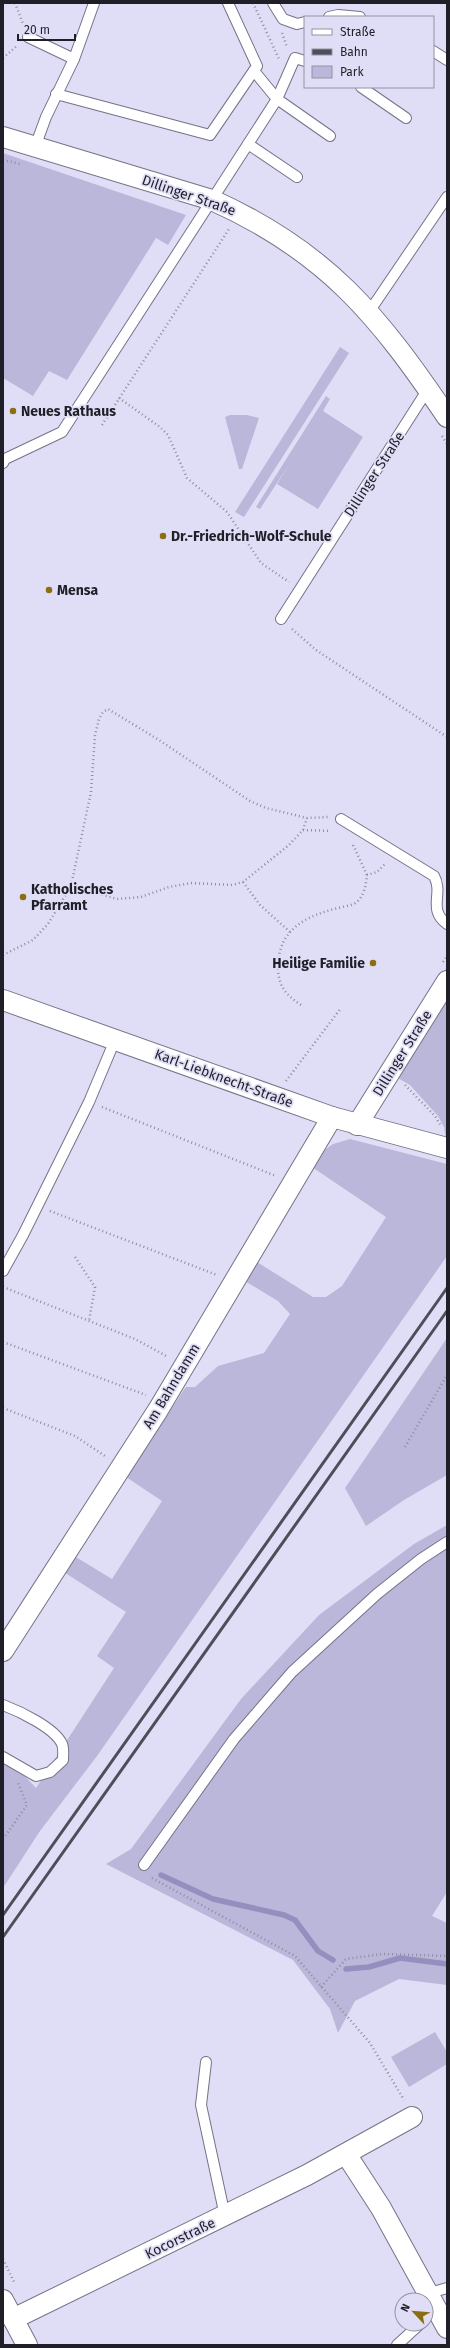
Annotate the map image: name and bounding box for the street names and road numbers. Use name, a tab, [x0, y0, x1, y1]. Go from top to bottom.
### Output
street label: Dillinger Straße	[140, 171, 238, 220]
street label: Dillinger Straße	[341, 428, 408, 520]
street label: Dillinger Straße	[369, 1007, 436, 1099]
street label: Karl-Liebknecht-Straße	[152, 1045, 295, 1111]
street label: Am Bahndamm	[139, 1341, 204, 1432]
street label: Kocorstraße	[142, 2214, 218, 2263]

